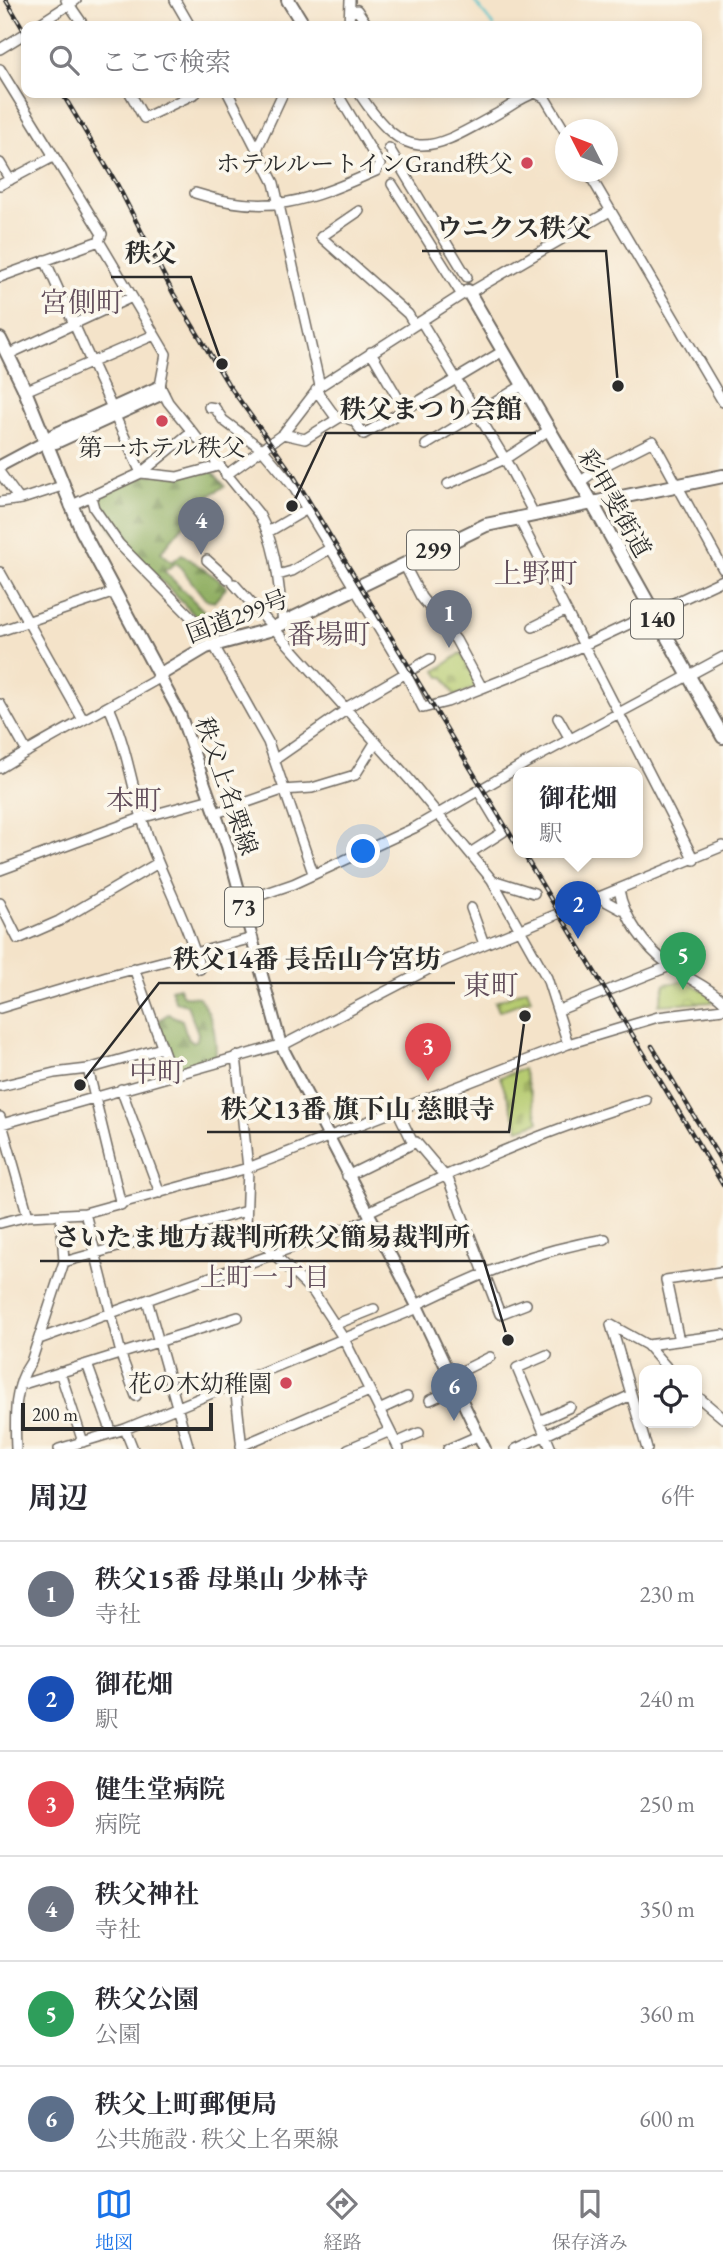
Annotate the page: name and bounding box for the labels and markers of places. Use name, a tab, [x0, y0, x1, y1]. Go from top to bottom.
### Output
place label: ホテルルートインGrand秩父	[216, 148, 513, 179]
marker: ホテルルートインGrand秩父	[519, 155, 535, 171]
callout: ウニクス秩父	[422, 204, 606, 251]
callout: 秩父	[111, 230, 191, 277]
callout: 秩父まつり会館	[326, 386, 536, 433]
marker: 第一ホテル秩父	[154, 413, 170, 429]
place label: 第一ホテル秩父	[79, 432, 245, 463]
pin: 4	[178, 497, 224, 555]
pin: 1	[426, 590, 472, 648]
pin: 2	[555, 881, 601, 939]
pin: 5	[660, 932, 706, 990]
callout: 秩父14番 長岳山今宮坊	[159, 936, 455, 983]
pin: 3	[405, 1023, 451, 1081]
callout: 秩父13番 旗下山 慈眼寺	[207, 1085, 509, 1132]
callout: さいたま地方裁判所秩父簡易裁判所	[40, 1214, 484, 1261]
pin: 6	[431, 1363, 477, 1421]
place label: 花の木幼稚園	[128, 1368, 272, 1399]
marker: 花の木幼稚園	[278, 1375, 294, 1391]

